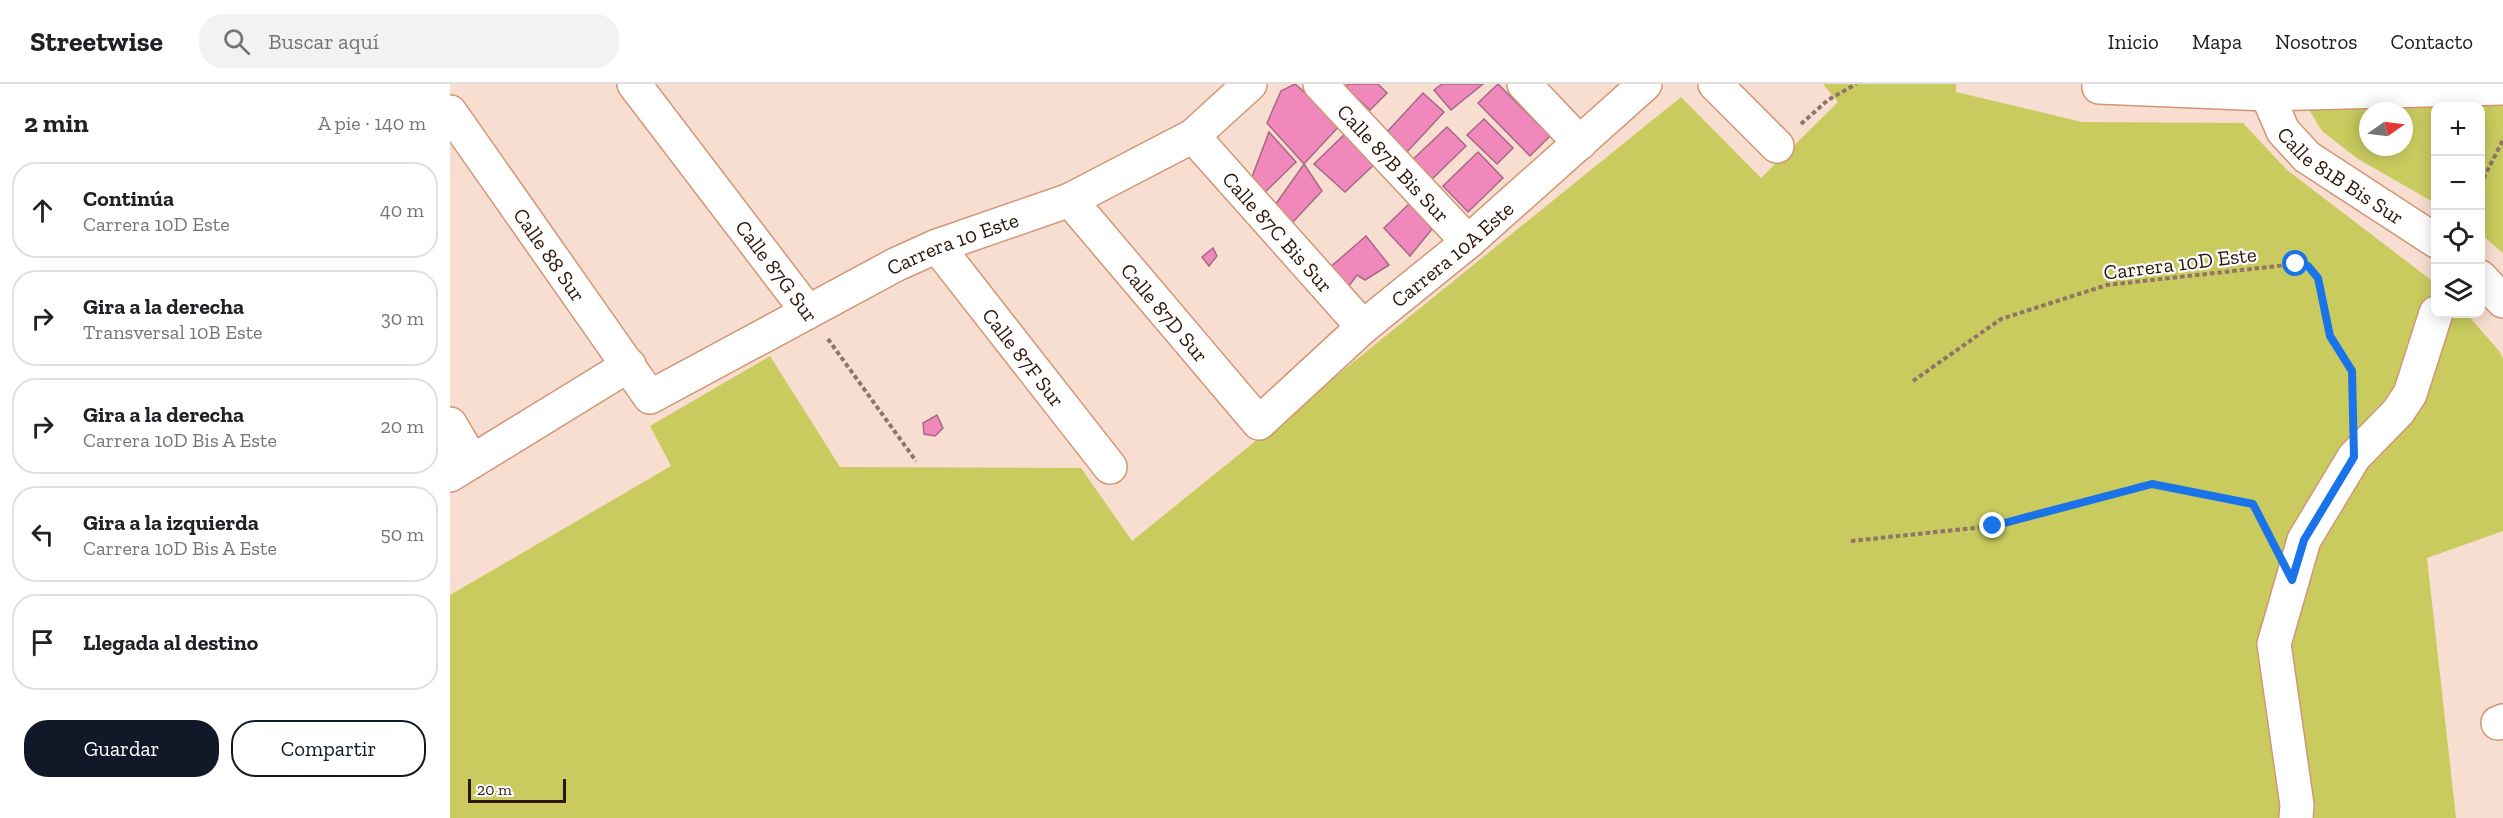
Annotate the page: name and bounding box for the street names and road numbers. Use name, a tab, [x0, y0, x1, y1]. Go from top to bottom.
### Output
street label: Calle 87B Bis Sur	[1333, 99, 1455, 227]
street label: Calle 81B Bis Sur	[2273, 121, 2409, 229]
street label: Calle 87C Bis Sur	[1218, 166, 1338, 297]
street label: Carrera 10A Este	[1386, 195, 1518, 312]
street label: Calle 88 Sur	[508, 203, 591, 306]
street label: Carrera 10 Este	[882, 206, 1022, 280]
street label: Calle 87G Sur	[730, 215, 824, 327]
street label: Carrera 10D Este	[2102, 241, 2258, 285]
street label: Calle 87D Sur	[1116, 257, 1214, 367]
street label: Calle 87F Sur	[977, 303, 1070, 411]

